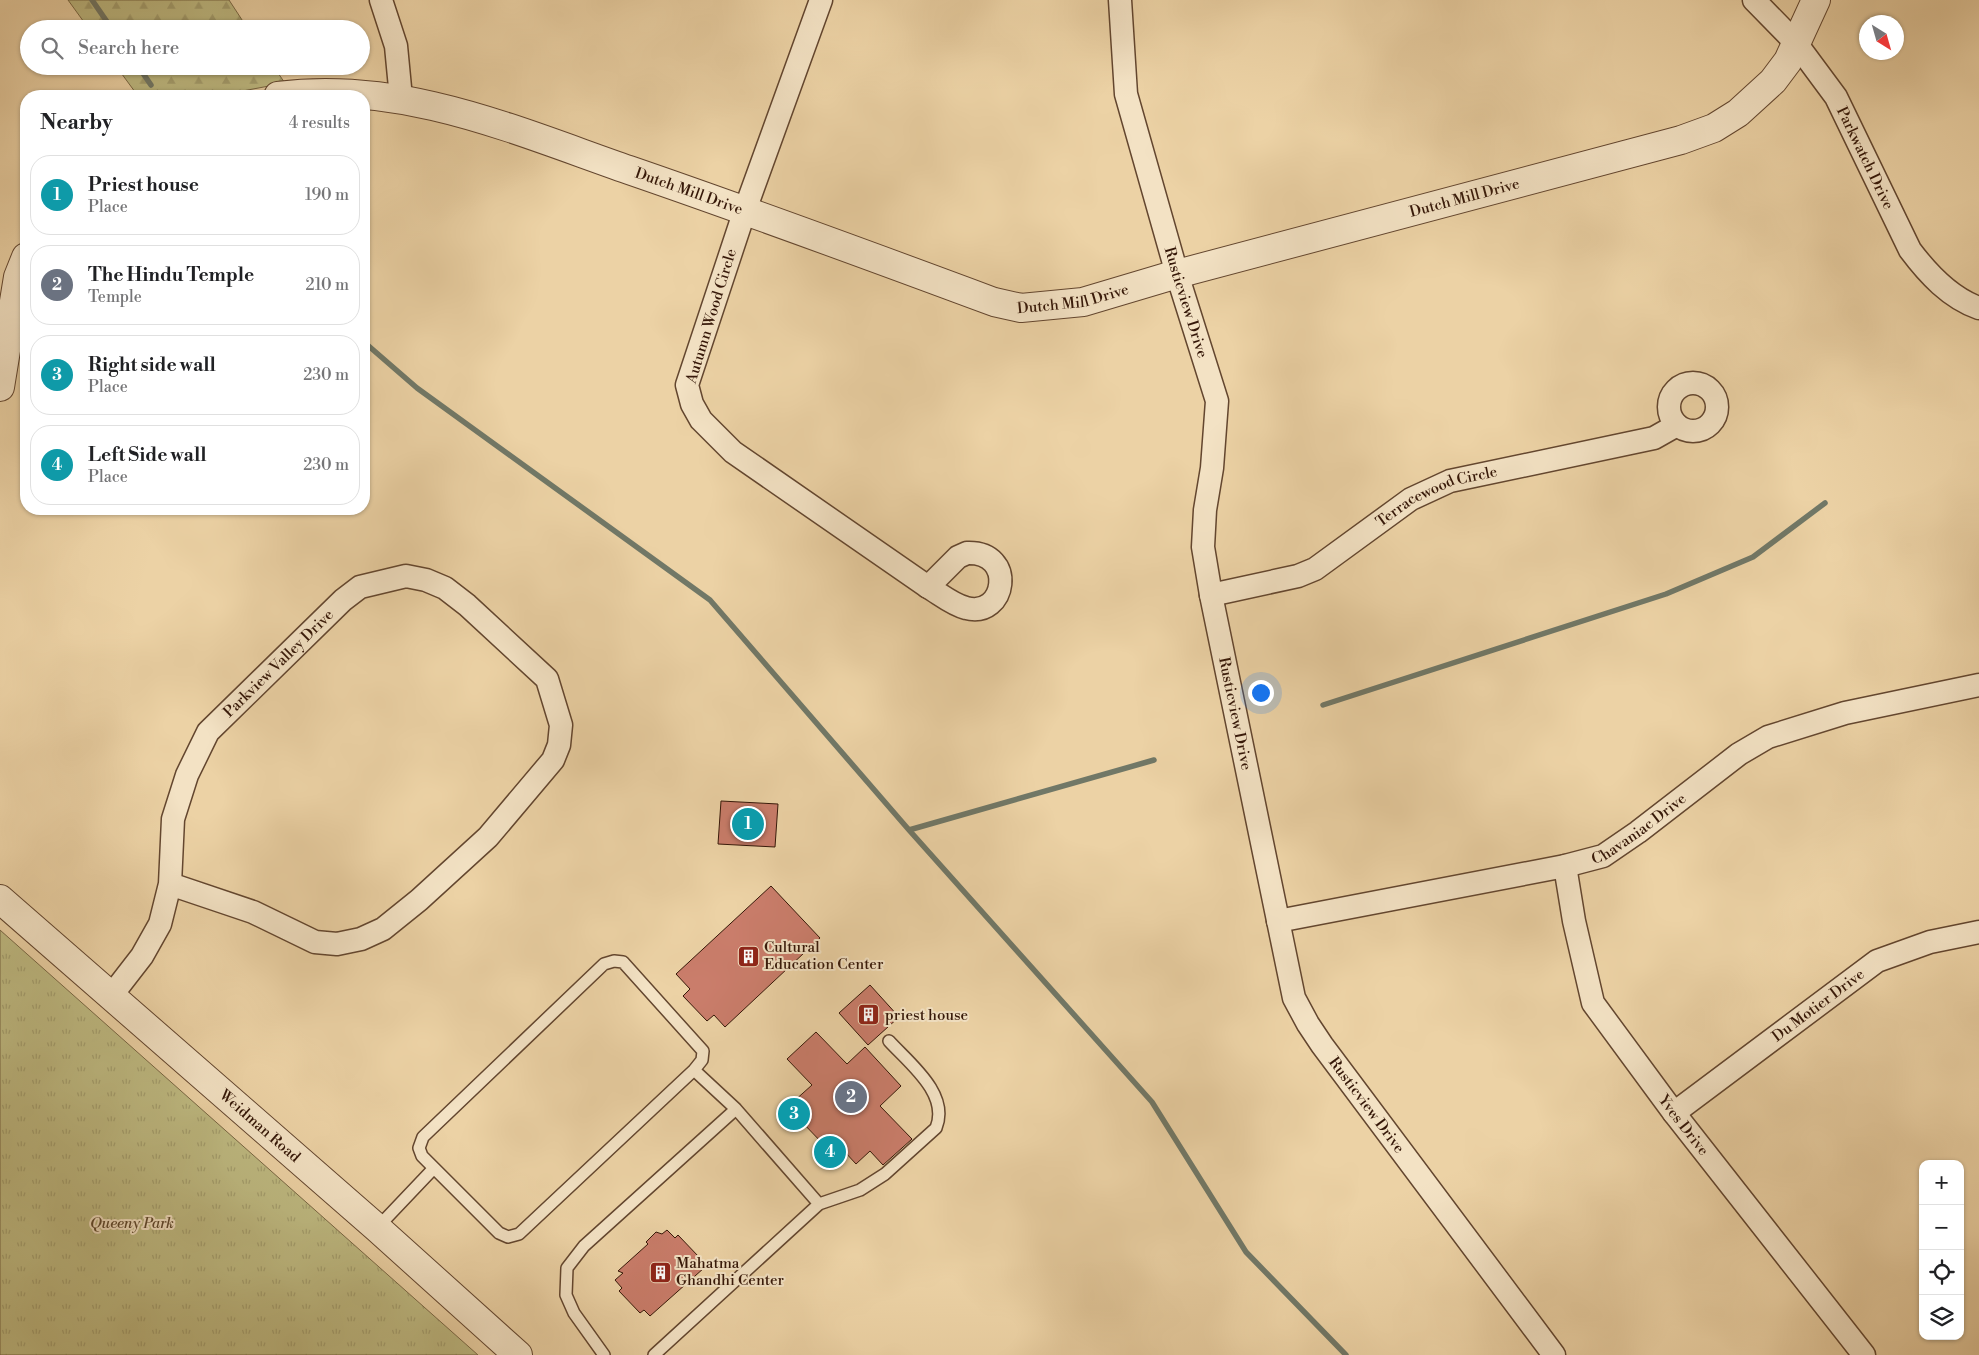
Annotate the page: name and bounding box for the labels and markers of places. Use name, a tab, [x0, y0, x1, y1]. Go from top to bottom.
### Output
pin: 1	[732, 805, 764, 843]
place label: Cultural Education Center	[764, 938, 884, 974]
building icon: Cultural Education Center	[736, 944, 760, 968]
building icon: priest house	[857, 1003, 881, 1027]
place label: priest house	[885, 1006, 968, 1025]
pin: 2	[835, 1078, 867, 1116]
pin: 3	[778, 1095, 810, 1133]
pin: 4	[814, 1133, 846, 1171]
place label: Mahatma Ghandhi Center	[676, 1254, 785, 1290]
building icon: Mahatma Ghandhi Center	[648, 1260, 672, 1284]

